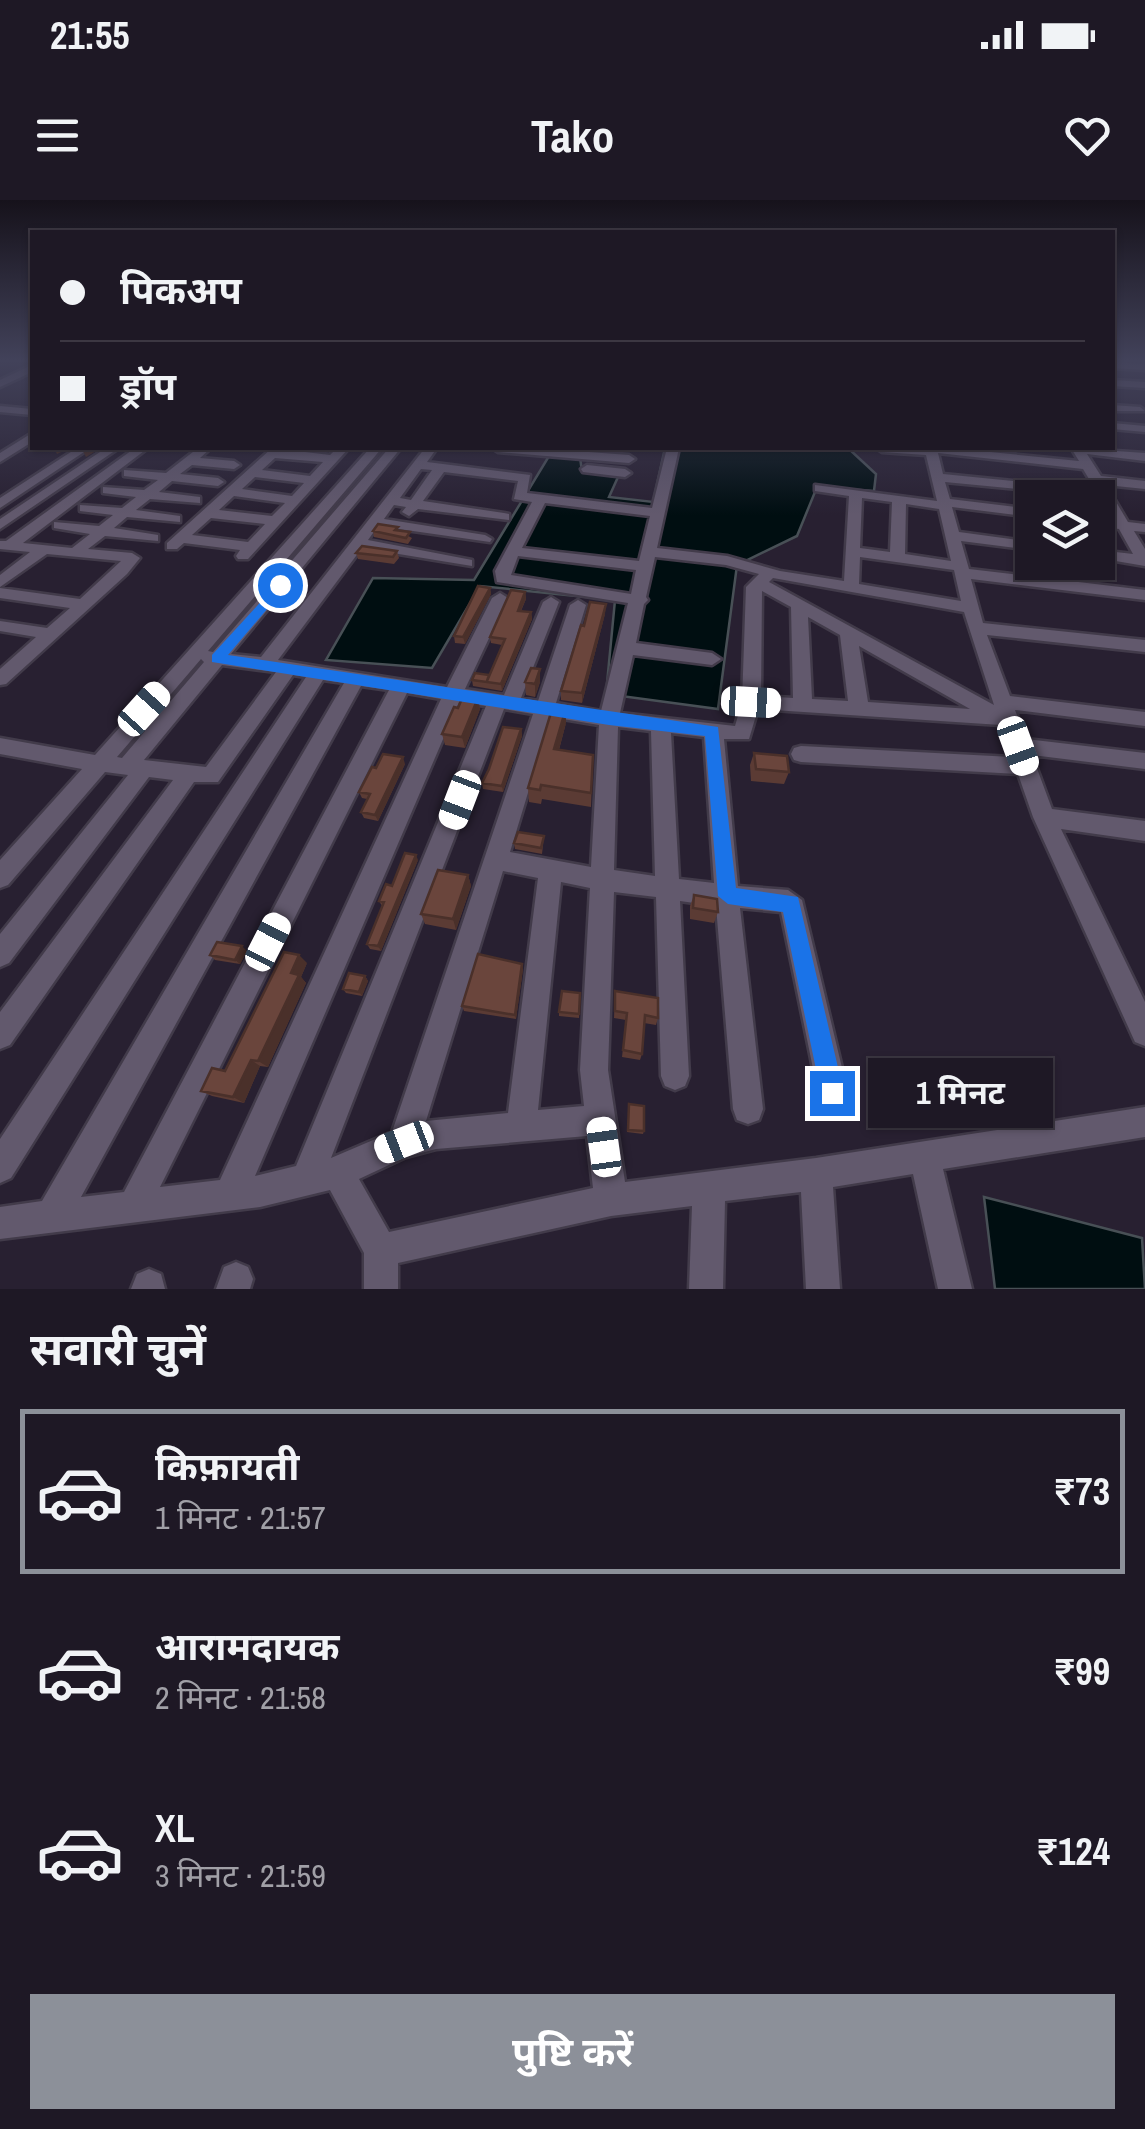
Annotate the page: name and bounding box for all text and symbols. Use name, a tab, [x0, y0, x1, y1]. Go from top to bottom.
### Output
text: 21:55	[50, 10, 130, 61]
text: Tako	[531, 105, 614, 166]
icon: menu	[30, 108, 85, 163]
icon: heart	[1060, 108, 1115, 163]
text: पिकअप	[120, 265, 242, 316]
text: ड्रॉप	[120, 361, 176, 412]
map controls	[1015, 480, 1115, 580]
button: layers	[1015, 480, 1115, 580]
route start	[258, 563, 303, 608]
car	[113, 677, 175, 741]
car	[720, 685, 782, 719]
car	[994, 713, 1042, 779]
car	[435, 767, 485, 833]
car	[241, 908, 295, 976]
callout: 1 मिनट	[867, 1058, 1052, 1128]
route end	[810, 1071, 855, 1116]
text: 1 मिनट	[916, 1071, 1005, 1114]
car	[585, 1115, 623, 1179]
car	[371, 1117, 437, 1167]
text: सवारी चुनें	[30, 1318, 206, 1379]
text: किफ़ायती	[155, 1441, 299, 1492]
icon: car	[35, 1447, 125, 1537]
text: ₹73	[1053, 1466, 1110, 1517]
text: 1 मिनट · 21:57	[155, 1496, 326, 1539]
text: आरामदायक	[155, 1621, 339, 1672]
icon: car	[35, 1627, 125, 1717]
text: ₹99	[1053, 1646, 1110, 1697]
text: 2 मिनट · 21:58	[155, 1676, 326, 1719]
text: XL	[155, 1803, 195, 1854]
icon: car	[35, 1807, 125, 1897]
text: ₹124	[1036, 1826, 1110, 1877]
text: 3 मिनट · 21:59	[155, 1854, 326, 1897]
button: पुष्टि करें	[30, 1994, 1115, 2109]

